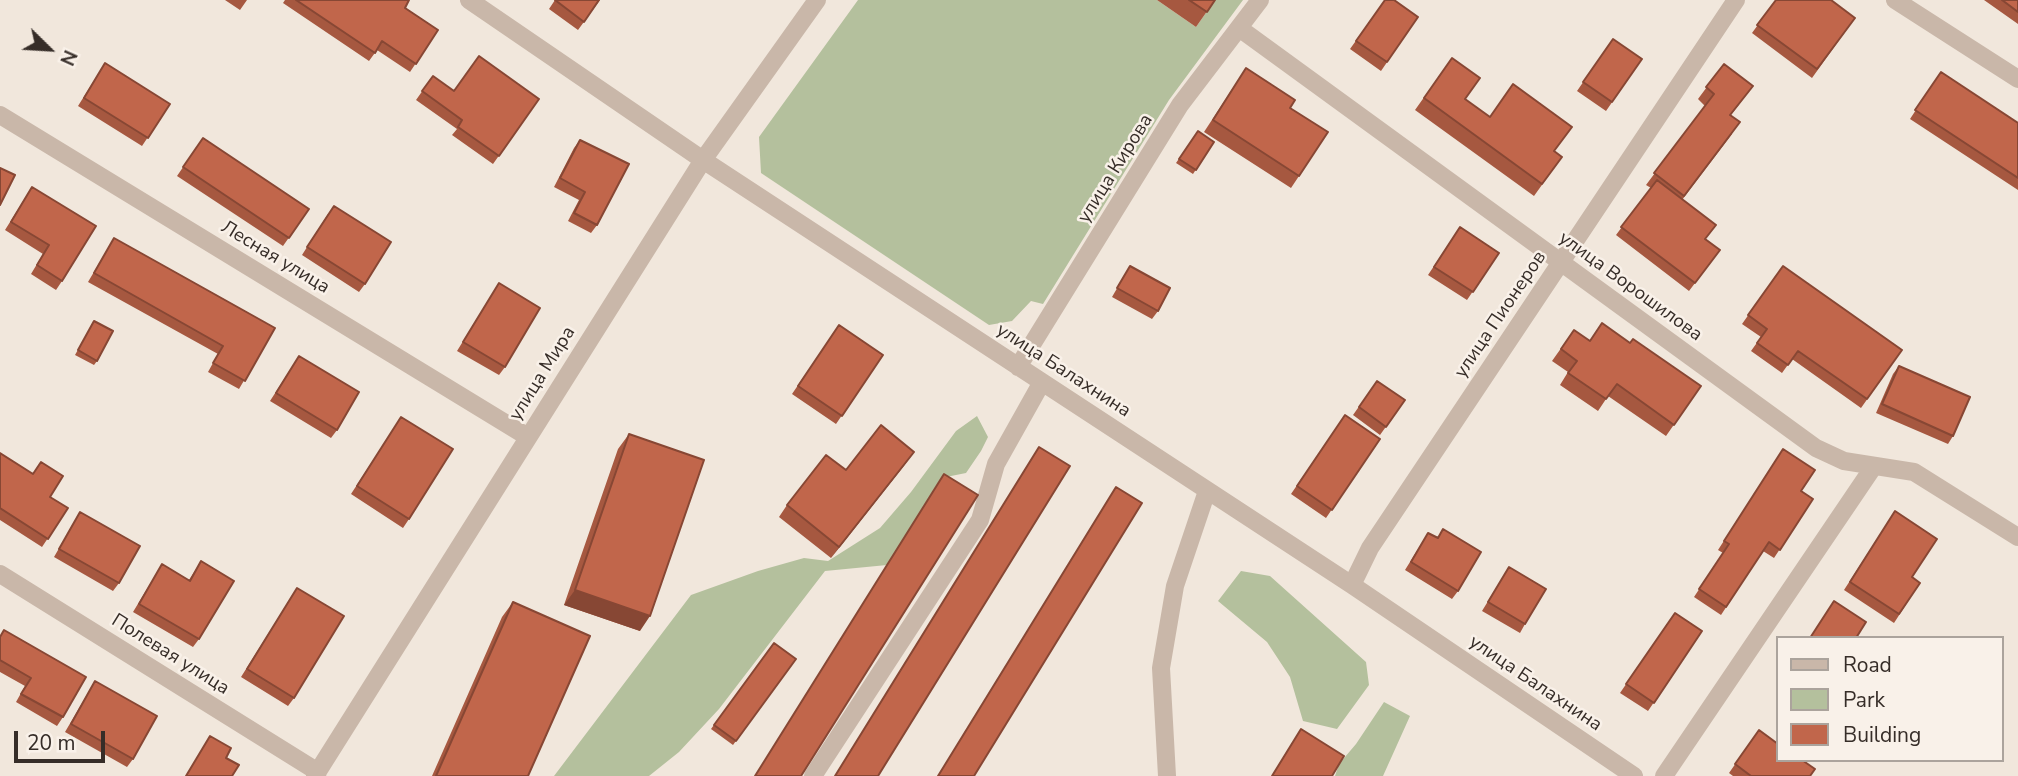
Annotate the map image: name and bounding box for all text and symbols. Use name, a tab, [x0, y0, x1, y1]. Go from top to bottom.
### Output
north arrow	[14, 14, 84, 84]
text: N	[53, 46, 83, 69]
street label: улица Кирова	[1074, 110, 1158, 228]
street label: Лесная улица	[216, 217, 334, 299]
street label: улица Ворошилова	[1554, 227, 1706, 347]
street label: улица Пионеров	[1450, 247, 1552, 383]
street label: улица Балахнина	[992, 319, 1134, 423]
street label: улица Мира	[505, 323, 581, 425]
street label: Полевая улица	[107, 610, 233, 700]
street label: улица Балахнина	[1464, 631, 1606, 737]
legend	[1776, 636, 2004, 762]
text: Road	[1843, 651, 1892, 679]
text: Park	[1843, 686, 1885, 714]
scale bar	[18, 716, 108, 760]
text: Building	[1843, 721, 1921, 749]
text: 20 m	[27, 729, 76, 757]

